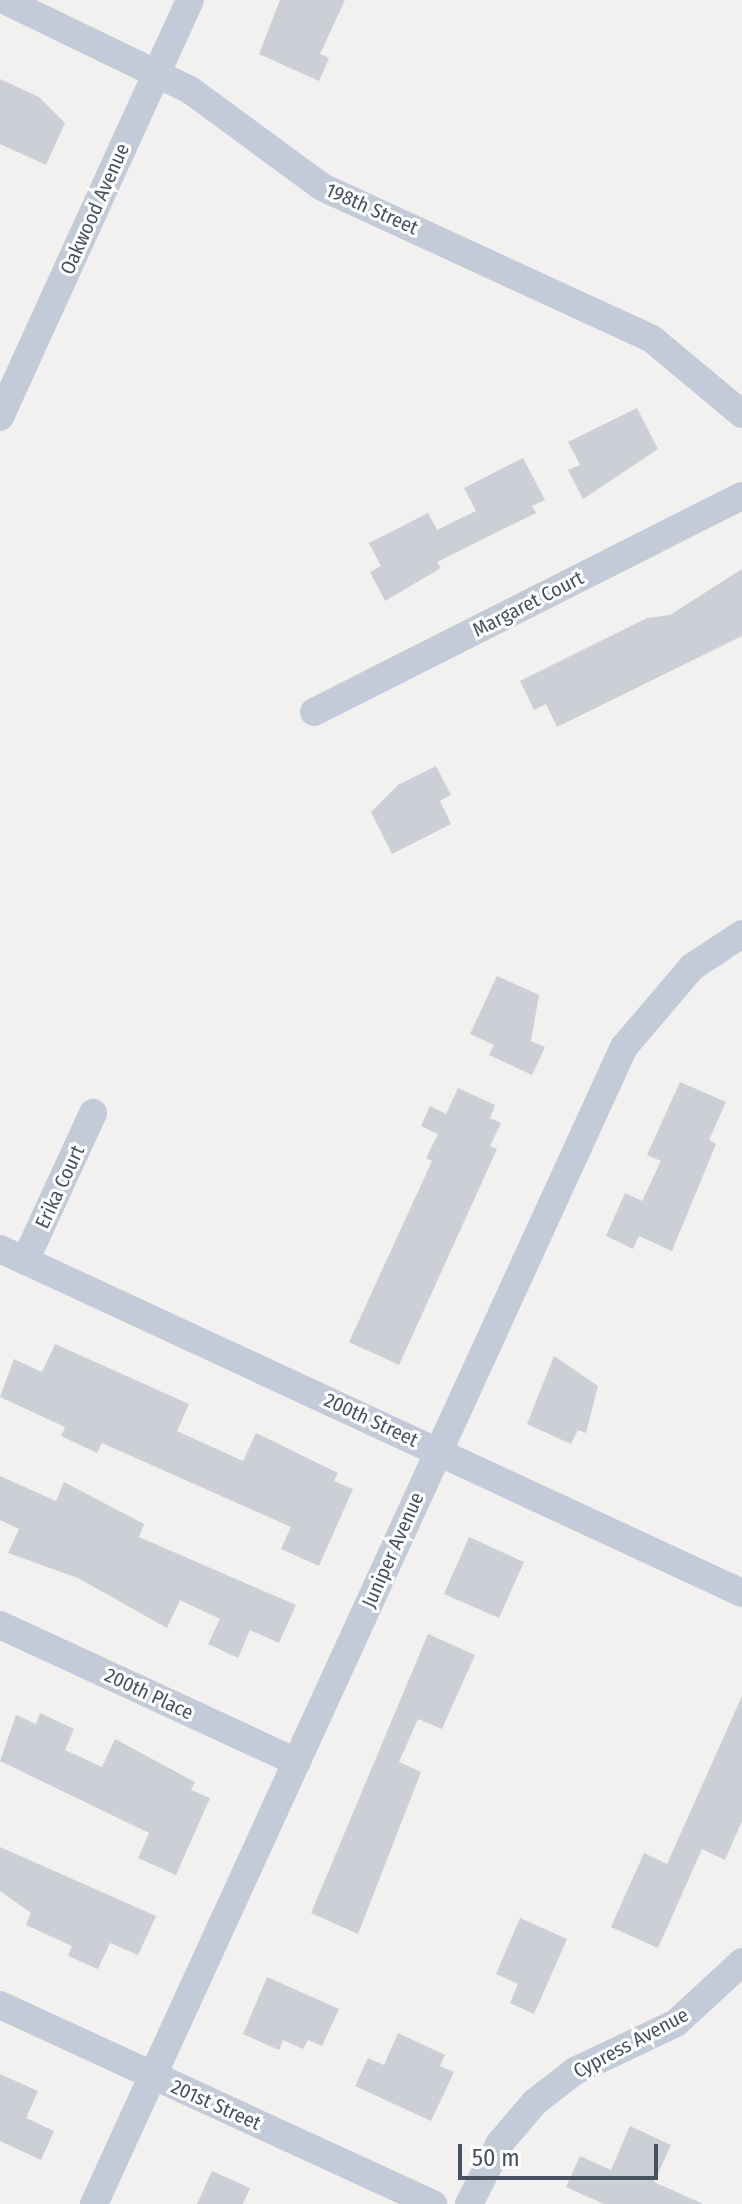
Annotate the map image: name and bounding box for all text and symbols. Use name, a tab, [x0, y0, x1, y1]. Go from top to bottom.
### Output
street label: Oakwood Avenue	[55, 140, 135, 278]
street label: 198th Street	[322, 178, 422, 240]
street label: Margaret Court	[468, 566, 588, 642]
street label: Erika Court	[30, 1142, 90, 1232]
street label: 200th Street	[320, 1388, 422, 1452]
street label: Juniper Avenue	[357, 1489, 429, 1611]
street label: 200th Place	[101, 1663, 197, 1725]
street label: Cypress Avenue	[569, 2003, 693, 2083]
street label: 201st Street	[167, 2075, 265, 2135]
scale bar	[462, 2128, 662, 2178]
text: 50 m	[472, 2144, 520, 2172]

